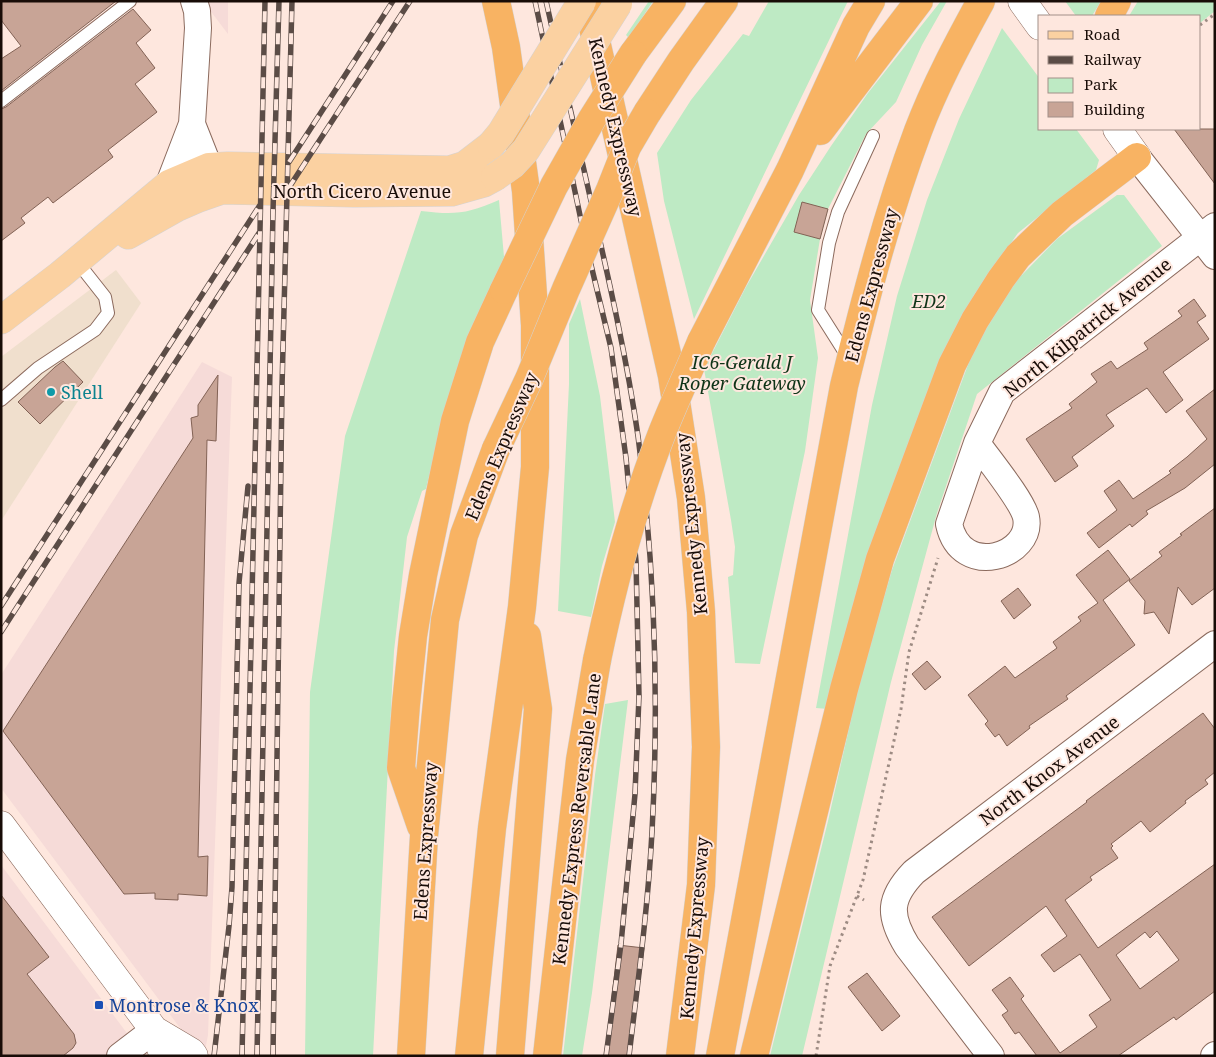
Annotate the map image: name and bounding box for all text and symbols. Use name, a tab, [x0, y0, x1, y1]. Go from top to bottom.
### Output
legend	[1038, 15, 1201, 130]
text: Road	[1084, 24, 1120, 44]
street label: Kennedy Expressway	[584, 35, 648, 220]
text: Railway	[1084, 49, 1142, 69]
text: Park	[1084, 74, 1118, 94]
text: Building	[1084, 99, 1145, 119]
street label: North Cicero Avenue	[273, 179, 451, 203]
street label: Edens Expressway	[839, 204, 903, 365]
street label: North Kilpatrick Avenue	[998, 252, 1176, 402]
park label: ED2	[911, 289, 946, 313]
park label: IC6-Gerald J Roper Gateway	[677, 350, 806, 395]
street label: Edens Expressway	[459, 367, 543, 524]
place label: Shell	[61, 380, 103, 404]
marker: Shell	[45, 386, 57, 398]
street label: Kennedy Expressway	[669, 431, 713, 616]
street label: Kennedy Express Reversable Lane	[546, 672, 606, 966]
street label: North Knox Avenue	[974, 710, 1124, 830]
street label: Edens Expressway	[407, 760, 443, 921]
street label: Kennedy Expressway	[674, 835, 714, 1020]
place label: Montrose & Knox	[109, 993, 259, 1017]
marker: Montrose & Knox	[93, 999, 105, 1011]

